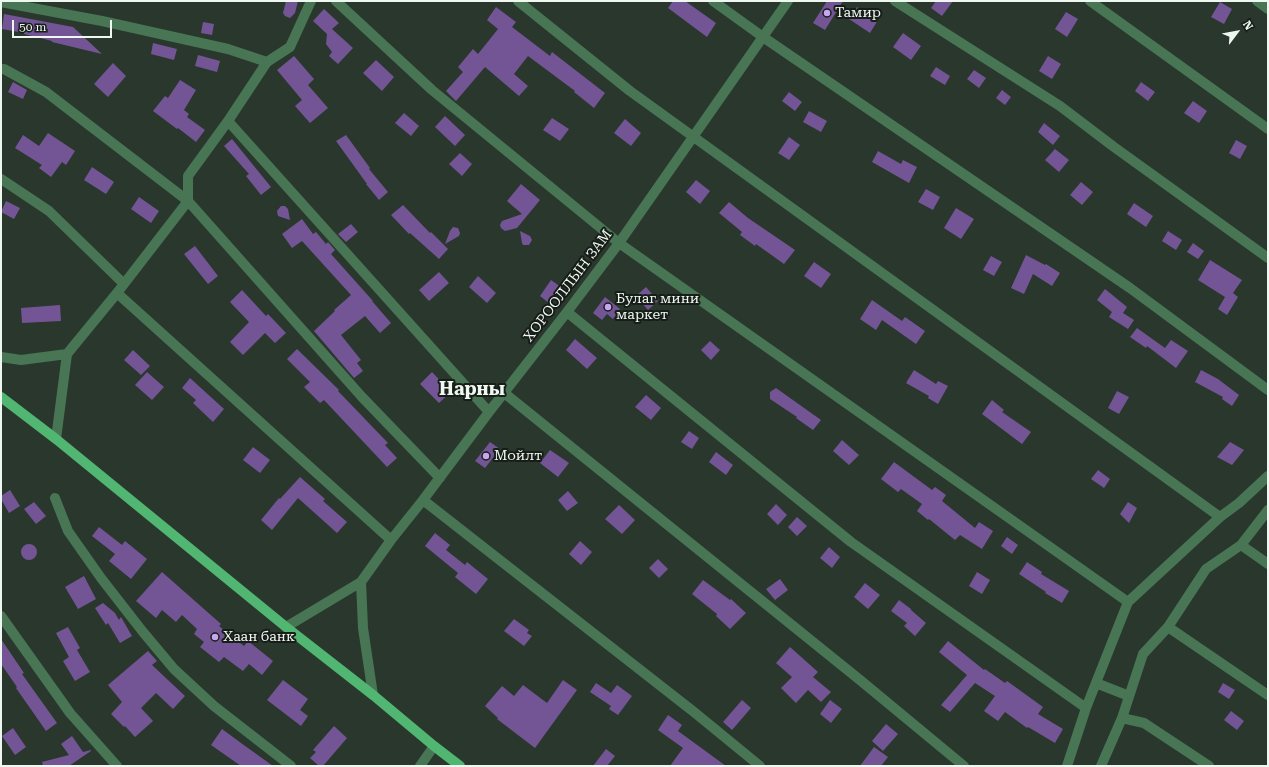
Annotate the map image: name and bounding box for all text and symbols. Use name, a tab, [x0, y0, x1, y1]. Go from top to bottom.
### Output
place label: Тамир	[835, 5, 881, 21]
marker: Тамир	[822, 8, 832, 18]
scale bar	[14, 12, 114, 38]
north arrow	[1217, 12, 1257, 52]
text: N	[1240, 18, 1255, 32]
text: 50 m	[19, 20, 46, 34]
street label: ХОРООЛЛЫН ЗАМ	[520, 227, 616, 345]
place label: Булаг мини маркет	[616, 291, 699, 324]
marker: Булаг мини маркет	[603, 302, 613, 312]
district label: Нарны	[439, 379, 505, 401]
place label: Мойлт	[494, 448, 542, 464]
marker: Мойлт	[481, 451, 491, 461]
place label: Хаан банк	[223, 629, 295, 645]
marker: Хаан банк	[210, 632, 220, 642]

